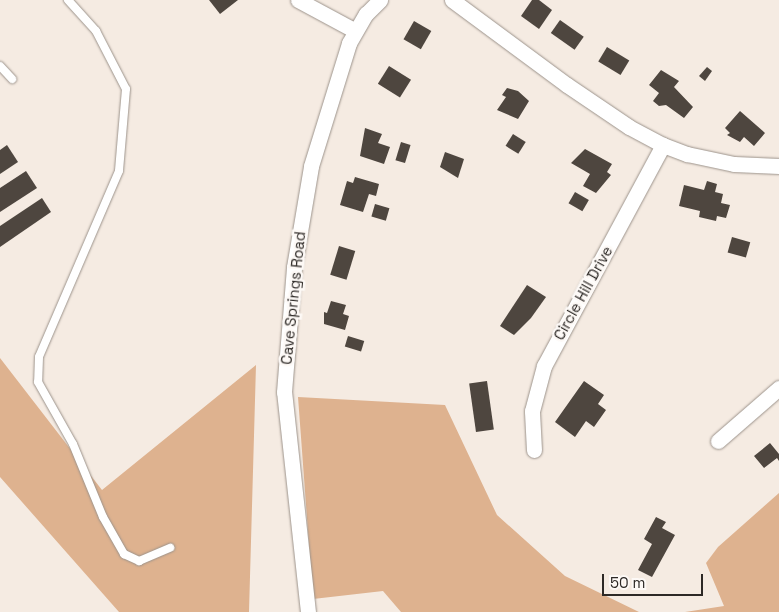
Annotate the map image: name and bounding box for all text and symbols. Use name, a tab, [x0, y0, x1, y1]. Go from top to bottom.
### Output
street label: Cave Springs Road	[277, 230, 309, 366]
street label: Circle Hill Drive	[550, 243, 616, 343]
scale bar	[604, 564, 705, 596]
text: 50 m	[610, 573, 645, 592]

